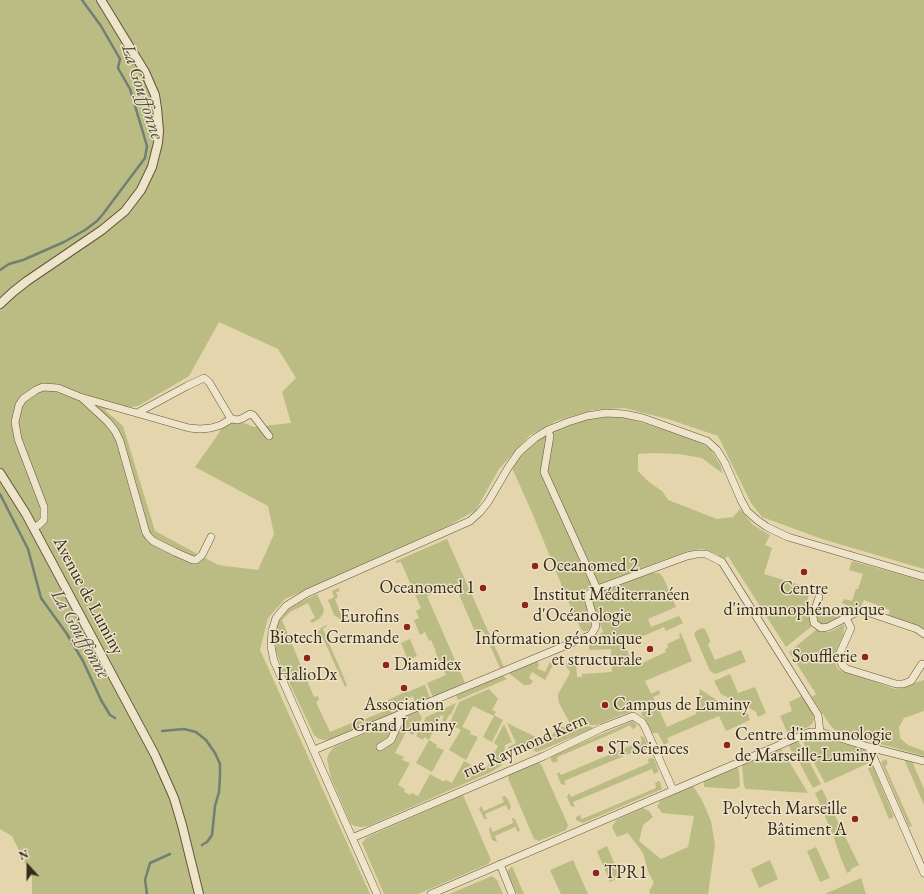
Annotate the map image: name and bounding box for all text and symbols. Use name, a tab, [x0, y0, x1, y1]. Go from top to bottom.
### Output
water label: La Gouffonne	[116, 41, 168, 143]
street label: Avenue de Luminy	[48, 534, 128, 658]
place label: Oceanomed 2	[543, 555, 639, 577]
marker: Oceanomed 2	[530, 561, 540, 571]
marker: Centre d'immunophénomique	[799, 567, 809, 577]
place label: Oceanomed 1	[379, 577, 475, 599]
place label: Centre d'immunophénomique	[723, 578, 885, 620]
marker: Oceanomed 1	[478, 583, 488, 593]
place label: Institut Méditerranéen d'Océanologie	[533, 584, 690, 626]
water label: La Gouffonne	[45, 585, 115, 683]
marker: Institut Méditerranéen d'Océanologie	[520, 600, 530, 610]
place label: Eurofins Biotech Germande	[269, 606, 399, 648]
marker: Eurofins Biotech Germande	[402, 622, 412, 632]
place label: Information génomique et structurale	[475, 628, 642, 670]
marker: Information génomique et structurale	[645, 644, 655, 654]
place label: Soufflerie	[792, 646, 857, 668]
marker: Soufflerie	[860, 652, 870, 662]
marker: HalioDx	[302, 653, 312, 663]
place label: Diamidex	[394, 654, 461, 676]
marker: Diamidex	[381, 660, 391, 670]
place label: HalioDx	[277, 664, 337, 686]
marker: Association Grand Luminy	[399, 683, 409, 693]
place label: Association Grand Luminy	[352, 694, 456, 736]
place label: Campus de Luminy	[613, 694, 750, 716]
marker: Campus de Luminy	[600, 700, 610, 710]
street label: rue Raymond Kern	[460, 709, 590, 783]
place label: Centre d'immunologie de Marseille-Luminy	[735, 724, 892, 766]
place label: ST Sciences	[608, 738, 688, 760]
marker: Centre d'immunologie de Marseille-Luminy	[722, 740, 732, 750]
marker: ST Sciences	[595, 744, 605, 754]
place label: Polytech Marseille Bâtiment A	[722, 798, 847, 840]
marker: Polytech Marseille Bâtiment A	[850, 814, 860, 824]
north arrow	[8, 846, 48, 886]
text: N	[17, 847, 30, 863]
place label: TPR1	[604, 862, 647, 884]
marker: TPR1	[591, 868, 601, 878]

